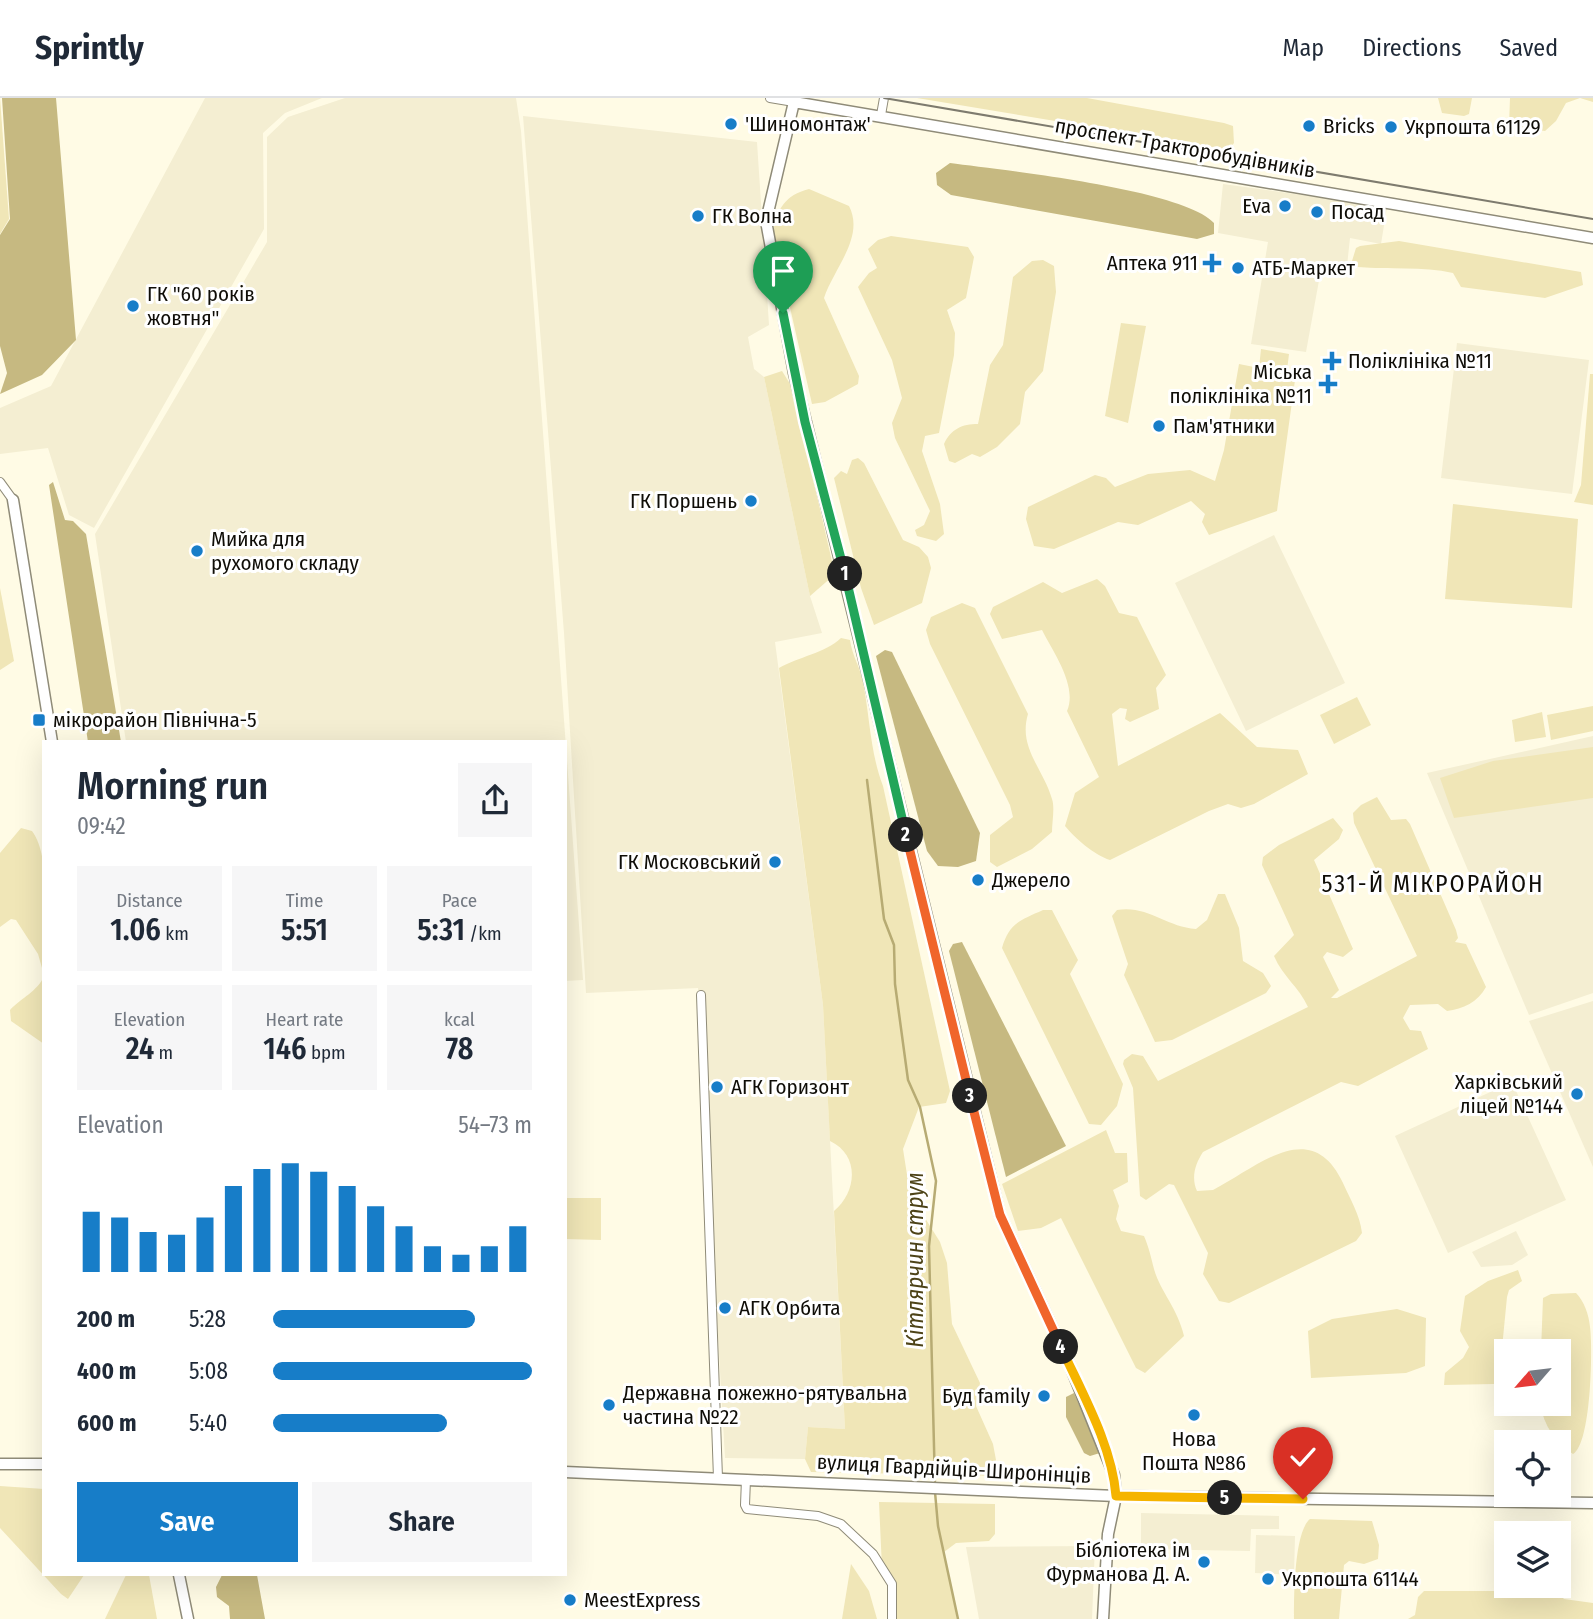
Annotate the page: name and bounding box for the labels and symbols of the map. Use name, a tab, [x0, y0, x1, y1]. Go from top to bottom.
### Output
place label: 'Шиномонтаж'	[745, 111, 871, 137]
street label: проспект Тракторобудівників	[1053, 112, 1317, 184]
place label: Bricks	[1323, 113, 1375, 139]
place label: Укрпошта 61129	[1404, 114, 1541, 140]
marker: 'Шиномонтаж'	[723, 116, 739, 132]
marker: Bricks	[1301, 118, 1317, 134]
marker: Укрпошта 61129	[1383, 119, 1399, 135]
place label: Eva	[1242, 193, 1271, 219]
marker: Eva	[1277, 198, 1293, 214]
place label: Посад	[1331, 199, 1384, 225]
place label: ГК Волна	[712, 203, 792, 229]
marker: Посад	[1309, 204, 1325, 220]
marker: ГК Волна	[690, 208, 706, 224]
pin	[753, 241, 813, 313]
place label: Аптека 911	[1107, 250, 1198, 276]
marker: Аптека 911	[1204, 255, 1220, 271]
place label: АТБ-Маркет	[1252, 255, 1355, 281]
marker: АТБ-Маркет	[1230, 260, 1246, 276]
place label: ГК "60 років жовтня"	[147, 281, 255, 331]
marker: ГК "60 років жовтня"	[125, 298, 141, 314]
place label: Поліклініка №11	[1348, 348, 1492, 374]
marker: Поліклініка №11	[1322, 351, 1342, 371]
place label: Міська поліклініка №11	[1170, 359, 1312, 409]
marker: Міська поліклініка №11	[1318, 374, 1338, 394]
place label: Пам'ятники	[1173, 413, 1275, 439]
marker: Пам'ятники	[1151, 418, 1167, 434]
place label: ГК Поршень	[630, 488, 737, 514]
marker: ГК Поршень	[743, 493, 759, 509]
place label: Мийка для рухомого складу	[211, 526, 359, 576]
marker: Мийка для рухомого складу	[189, 543, 205, 559]
pin: 1	[828, 556, 862, 592]
place label: мікрорайон Північна-5	[53, 707, 257, 733]
marker: мікрорайон Північна-5	[31, 712, 47, 728]
pin: 2	[888, 818, 923, 852]
place label: ГК Московський	[618, 849, 761, 875]
marker: ГК Московський	[767, 854, 783, 870]
place label: Джерело	[991, 867, 1070, 893]
district label: 531-Й МІКРОРАЙОН	[1321, 870, 1545, 898]
marker: Джерело	[970, 872, 986, 888]
place label: Харківський ліцей №144	[1455, 1069, 1563, 1119]
place label: АГК Горизонт	[731, 1074, 849, 1100]
marker: АГК Горизонт	[709, 1079, 725, 1095]
pin: 3	[953, 1079, 988, 1114]
marker: Харківський ліцей №144	[1569, 1086, 1585, 1102]
water label: Кітлярчин струм	[901, 1172, 929, 1348]
place label: АГК Орбита	[739, 1295, 840, 1321]
marker: АГК Орбита	[717, 1300, 733, 1316]
pin: 4	[1044, 1330, 1078, 1364]
north arrow	[1494, 1339, 1572, 1416]
place label: Державна пожежно-рятувальна частина №22	[622, 1380, 907, 1430]
place label: Буд family	[942, 1383, 1031, 1409]
marker: Буд family	[1036, 1388, 1052, 1404]
marker: Державна пожежно-рятувальна частина №22	[601, 1397, 617, 1413]
marker: Нова Пошта №86	[1186, 1407, 1202, 1423]
place label: Нова Пошта №86	[1142, 1426, 1246, 1476]
pin	[1273, 1427, 1333, 1499]
street label: вулиця Гвардійців-Широнінців	[816, 1449, 1092, 1489]
pin: 5	[1208, 1480, 1242, 1516]
place label: Бібліотека iм Фурманова Д. А.	[1046, 1537, 1190, 1587]
marker: Бібліотека iм Фурманова Д. А.	[1196, 1554, 1212, 1570]
place label: Укрпошта 61144	[1281, 1566, 1419, 1592]
marker: Укрпошта 61144	[1260, 1571, 1276, 1587]
place label: MeestExpress	[584, 1587, 701, 1613]
marker: MeestExpress	[562, 1592, 578, 1608]

